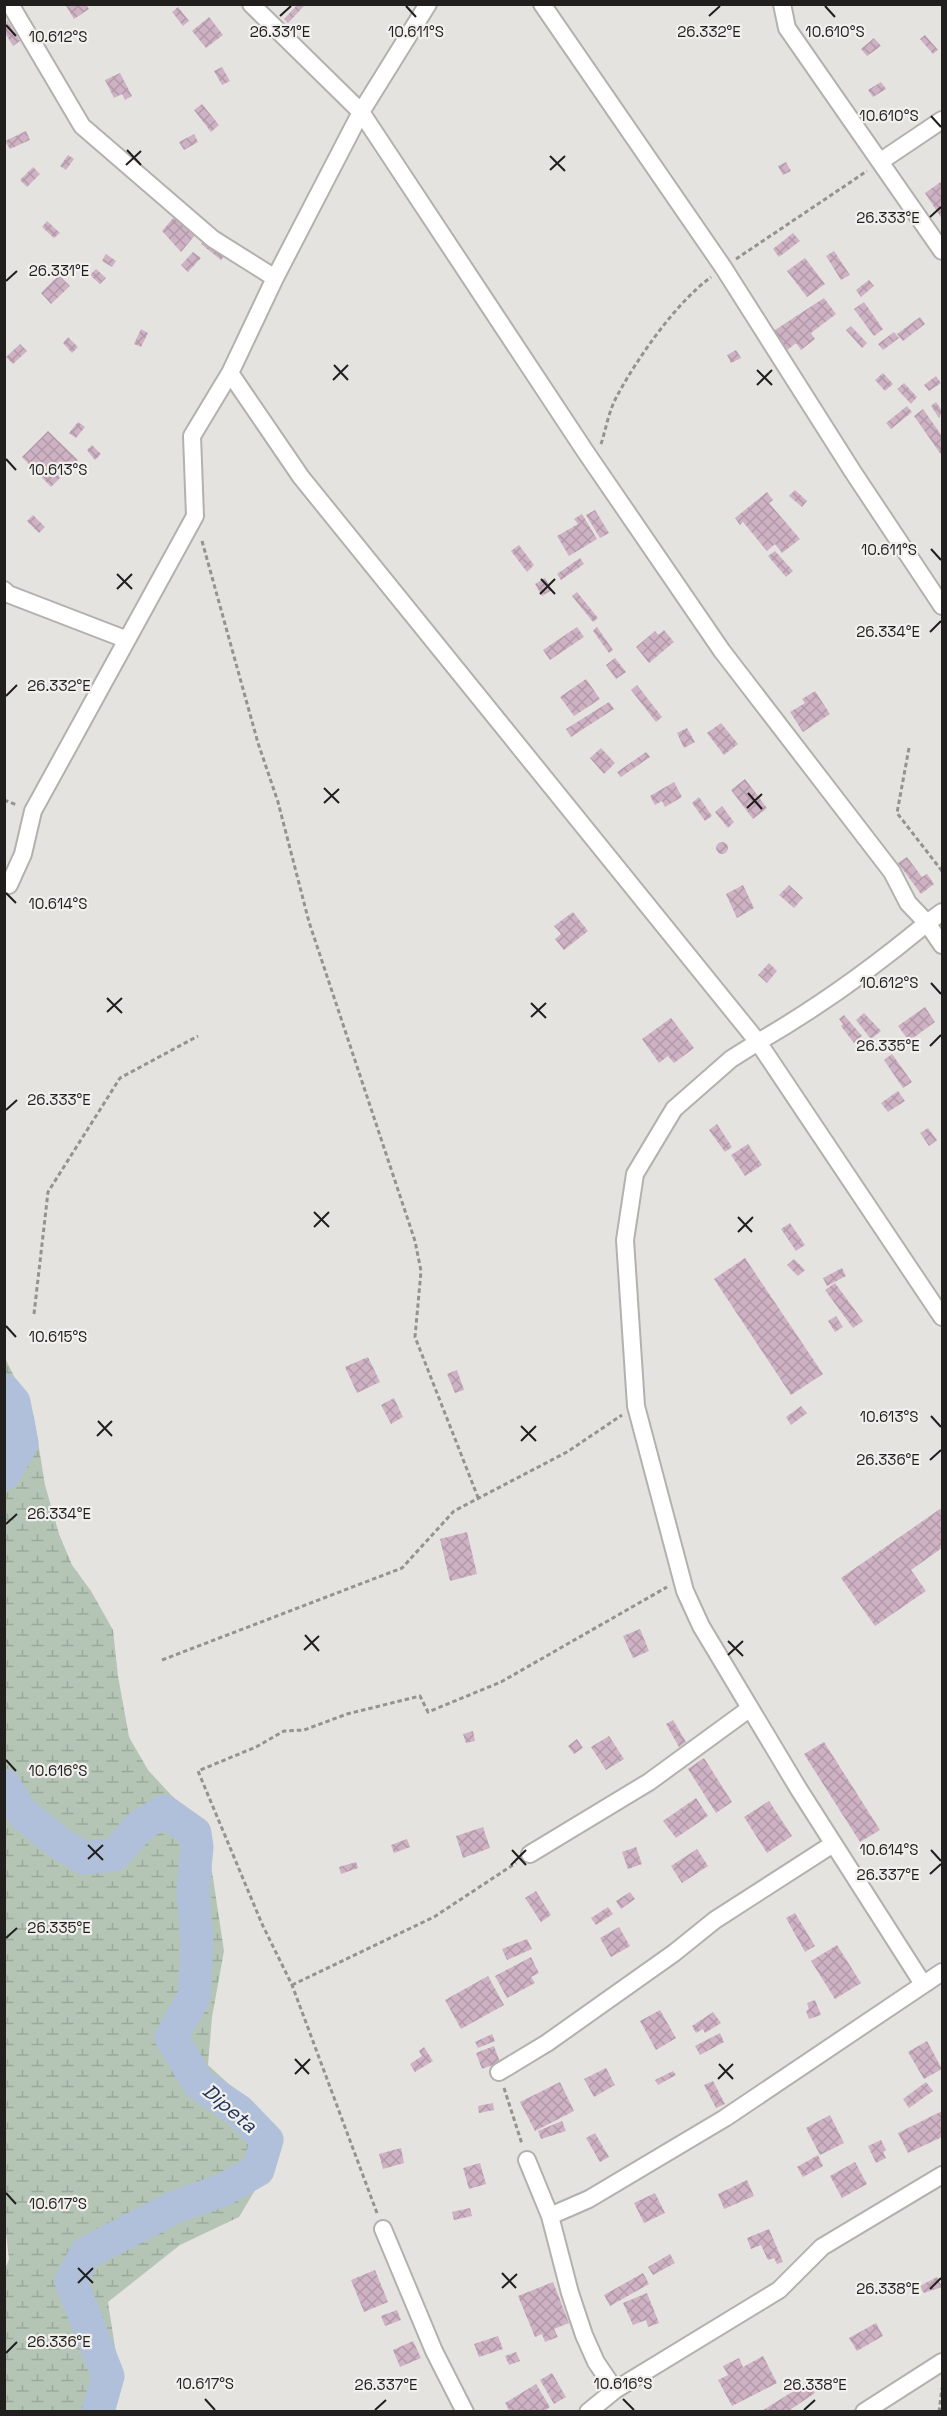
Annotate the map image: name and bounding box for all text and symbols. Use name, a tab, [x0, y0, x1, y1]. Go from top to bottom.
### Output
text: 26.331°E	[250, 22, 310, 41]
text: 10.611°S	[388, 22, 444, 41]
text: 26.332°E	[677, 22, 741, 41]
text: 10.610°S	[805, 22, 865, 41]
text: 10.612°S	[29, 27, 87, 46]
text: 10.610°S	[859, 106, 919, 125]
text: 26.333°E	[856, 208, 920, 227]
text: 26.331°E	[29, 261, 89, 280]
text: 10.613°S	[29, 460, 87, 479]
text: 10.611°S	[861, 540, 917, 559]
text: 26.334°E	[856, 622, 920, 641]
text: 26.332°E	[27, 676, 91, 695]
text: 10.614°S	[28, 894, 88, 913]
text: 10.612°S	[860, 973, 918, 992]
text: 26.335°E	[856, 1036, 920, 1055]
text: 26.333°E	[27, 1090, 91, 1109]
text: 10.615°S	[29, 1327, 87, 1346]
text: 10.613°S	[860, 1407, 918, 1426]
text: 26.336°E	[856, 1450, 920, 1469]
text: 26.334°E	[27, 1504, 91, 1523]
text: 10.616°S	[29, 1761, 87, 1780]
text: 10.614°S	[859, 1840, 919, 1859]
text: 26.337°E	[857, 1865, 919, 1884]
text: 26.335°E	[27, 1918, 91, 1937]
water label: Dipeta	[197, 2078, 263, 2139]
text: 10.617°S	[29, 2194, 87, 2213]
text: 26.338°E	[856, 2279, 920, 2298]
text: 26.336°E	[27, 2332, 91, 2351]
text: 10.617°S	[176, 2374, 234, 2393]
text: 10.616°S	[594, 2374, 652, 2393]
text: 26.337°E	[355, 2375, 417, 2394]
text: 26.338°E	[783, 2375, 847, 2394]

